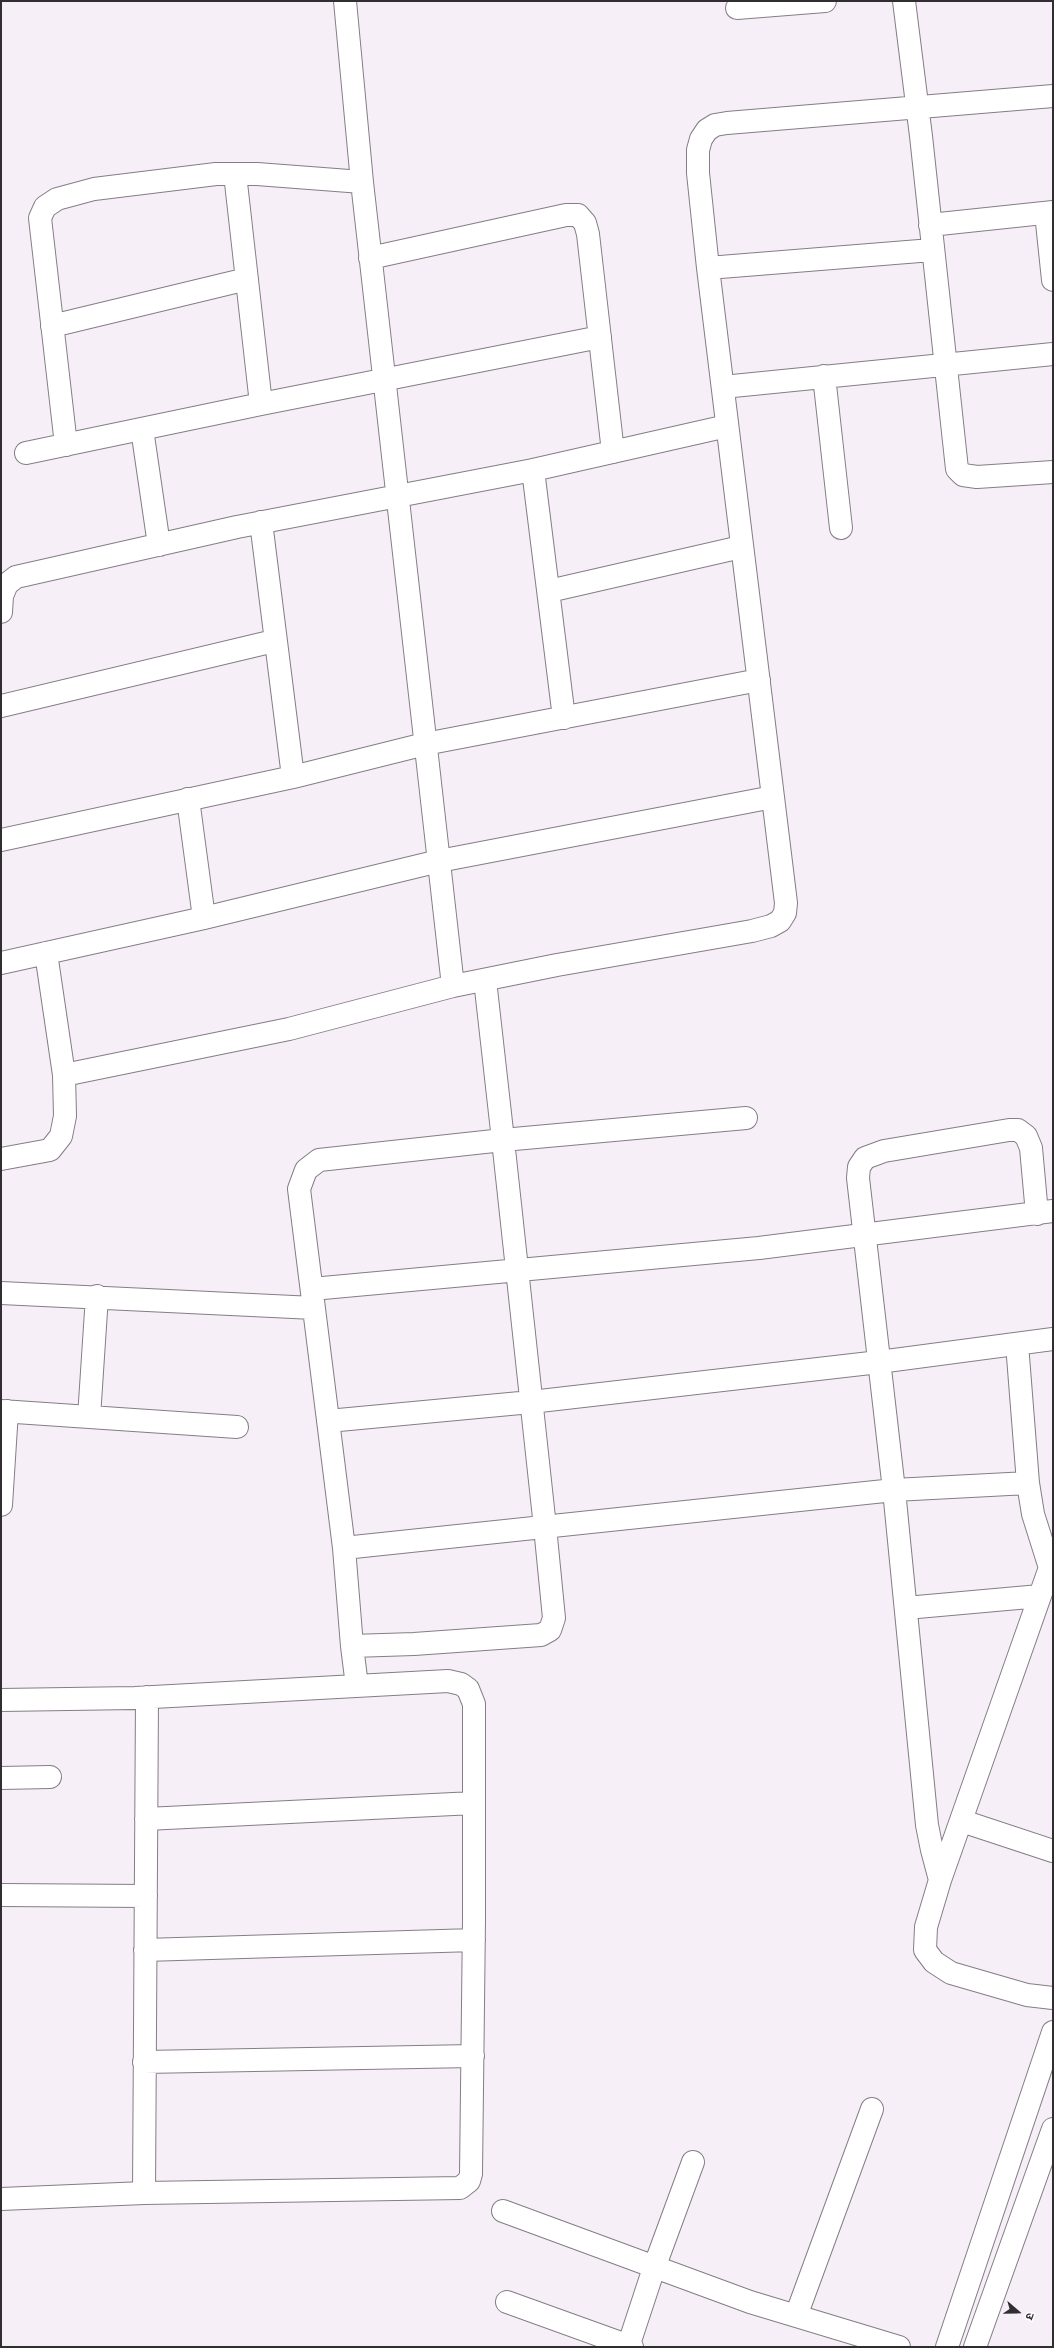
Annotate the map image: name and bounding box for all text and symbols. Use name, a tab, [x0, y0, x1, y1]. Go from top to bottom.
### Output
north arrow	[998, 2292, 1038, 2332]
text: उ	[1023, 2311, 1037, 2322]

